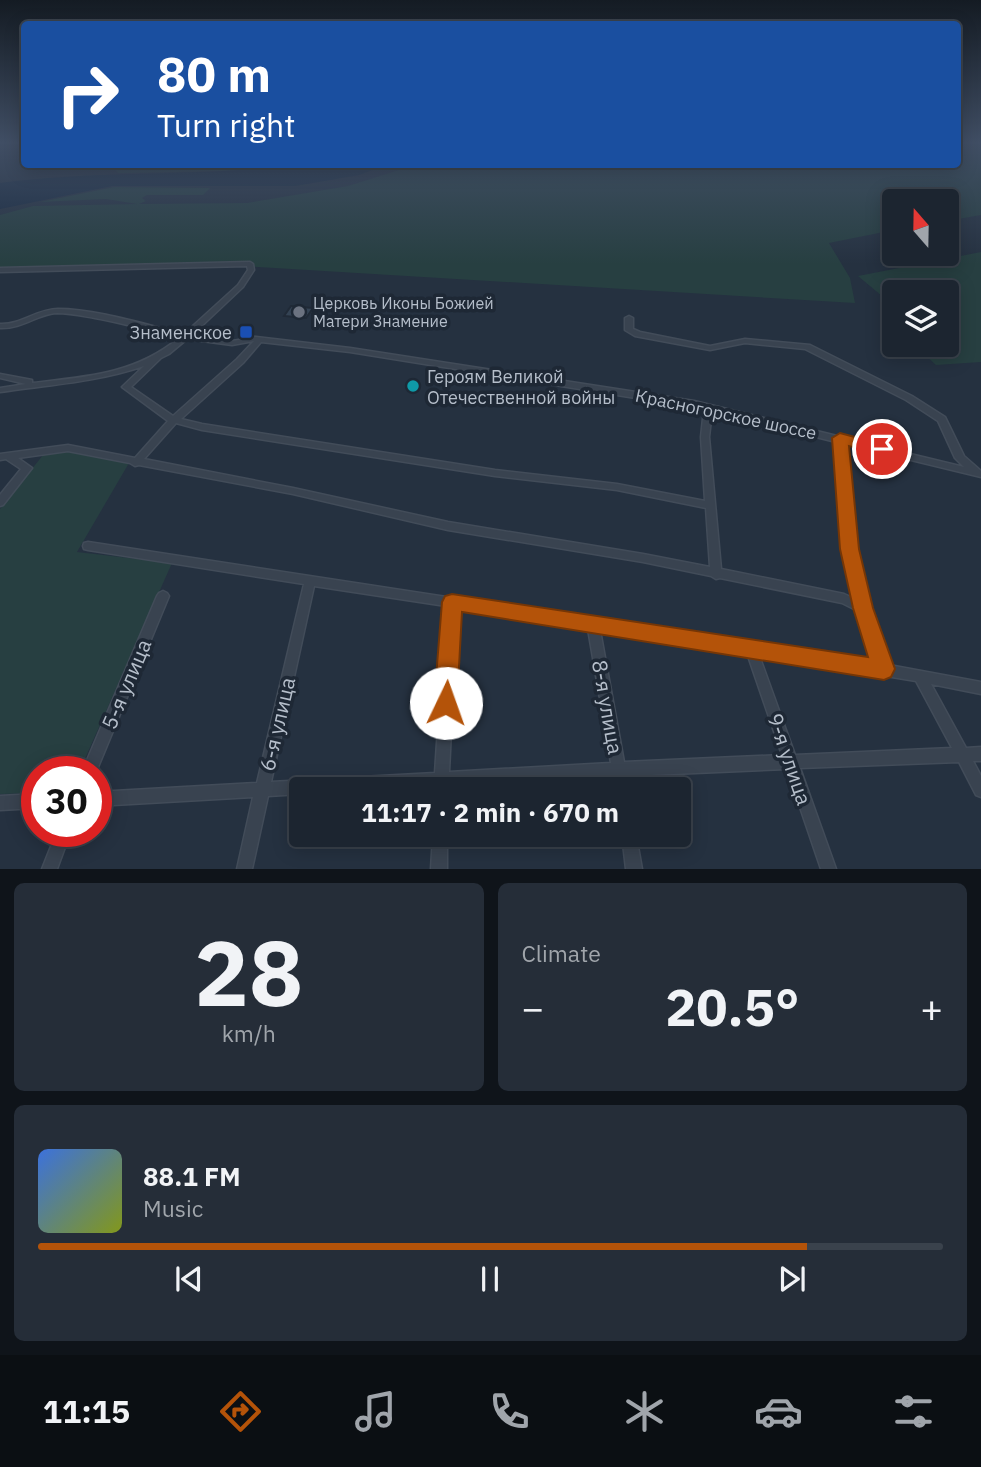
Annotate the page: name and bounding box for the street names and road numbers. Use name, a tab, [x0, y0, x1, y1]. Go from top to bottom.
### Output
street label: Красногорское шоссе	[633, 384, 819, 444]
street label: 5-я улица	[94, 635, 158, 733]
street label: 8-я улица	[586, 658, 630, 756]
street label: 6-я улица	[253, 674, 301, 774]
street label: 9-я улица	[761, 709, 819, 809]

